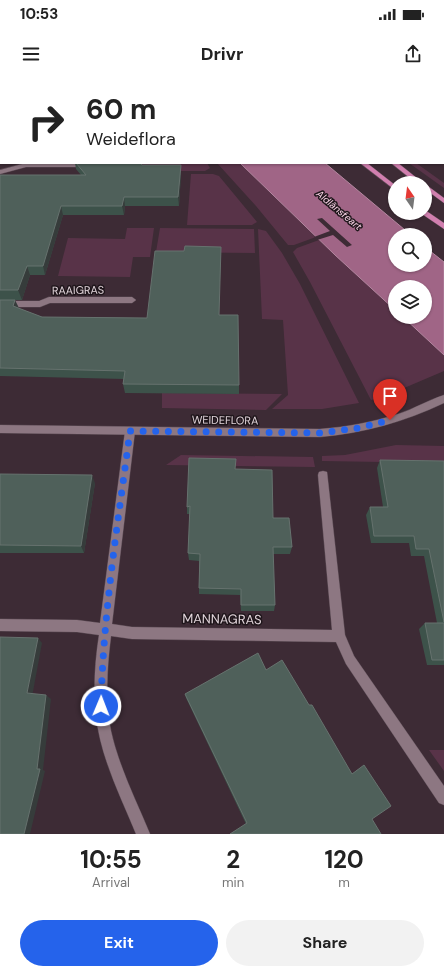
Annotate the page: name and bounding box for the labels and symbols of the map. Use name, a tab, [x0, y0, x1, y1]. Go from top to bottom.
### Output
north arrow	[388, 176, 432, 220]
water label: Aldlânsfeart	[313, 186, 365, 233]
street label: RAAIGRAS	[52, 283, 104, 297]
pin	[373, 379, 407, 420]
street label: WEIDEFLORA	[192, 412, 258, 428]
street label: MANNAGRAS	[182, 610, 262, 628]
position arrow	[80, 685, 122, 727]

